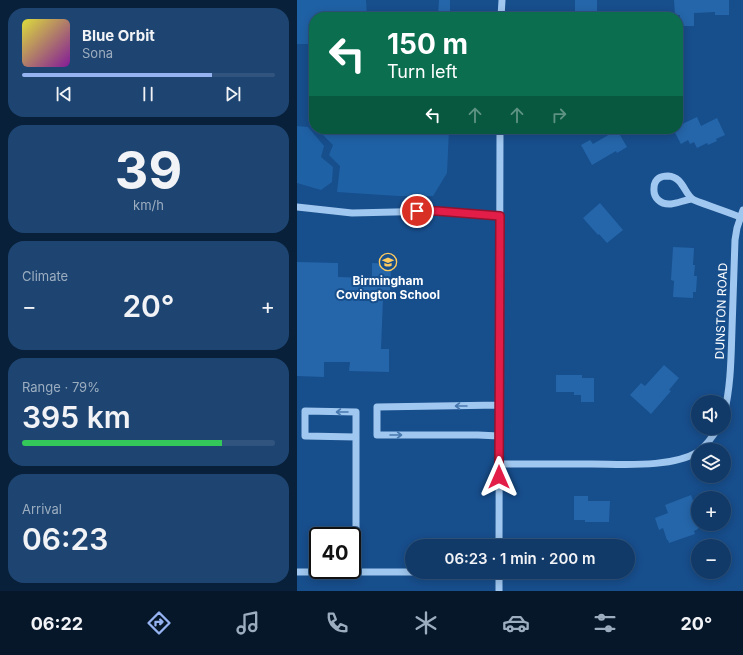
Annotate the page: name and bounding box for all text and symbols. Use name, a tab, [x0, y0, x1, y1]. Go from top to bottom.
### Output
text: Blue Orbit	[82, 26, 155, 45]
text: 150 m	[387, 27, 468, 61]
icon: left	[321, 28, 373, 80]
text: Sona	[82, 45, 113, 61]
text: Turn left	[387, 61, 457, 82]
icon: previous	[53, 83, 75, 105]
icon: pause	[137, 83, 159, 105]
icon: next	[222, 83, 244, 105]
icon: left	[422, 104, 444, 126]
icon: ahead	[464, 104, 486, 126]
icon: ahead	[506, 104, 528, 126]
icon: right	[548, 104, 570, 126]
text: 39	[115, 139, 182, 202]
pin	[400, 194, 434, 228]
text: km/h	[133, 197, 164, 213]
icon: arrive	[406, 200, 428, 222]
school or university icon: Birmingham Covington School	[378, 252, 398, 272]
street label: DUNSTON ROAD	[712, 262, 730, 360]
text: Climate	[22, 268, 68, 284]
place label: Birmingham Covington School	[336, 273, 440, 302]
text: 20°	[122, 288, 175, 324]
text: −	[22, 293, 37, 319]
text: +	[260, 293, 275, 319]
text: Range · 79%	[22, 379, 100, 395]
map controls	[691, 395, 731, 579]
button: sound	[691, 395, 731, 435]
text: 395 km	[22, 399, 131, 435]
one-way arrow	[455, 402, 468, 410]
one-way arrow	[336, 408, 349, 416]
one-way arrow	[389, 431, 402, 439]
button: layers	[691, 443, 731, 483]
position arrow	[478, 456, 520, 498]
button: +	[691, 491, 731, 531]
text: Arrival	[22, 501, 62, 517]
text: 06:23	[22, 521, 108, 557]
speed limit sign: 40	[309, 527, 361, 579]
button: −	[691, 539, 731, 579]
text: 06:23 · 1 min · 200 m	[445, 549, 596, 568]
icon: directions	[145, 609, 173, 637]
icon: music	[234, 609, 262, 637]
icon: phone	[323, 609, 351, 637]
icon: climate	[412, 609, 440, 637]
icon: car	[502, 609, 530, 637]
icon: filters	[591, 609, 619, 637]
text: 06:22	[31, 613, 83, 634]
text: 20°	[680, 613, 712, 634]

